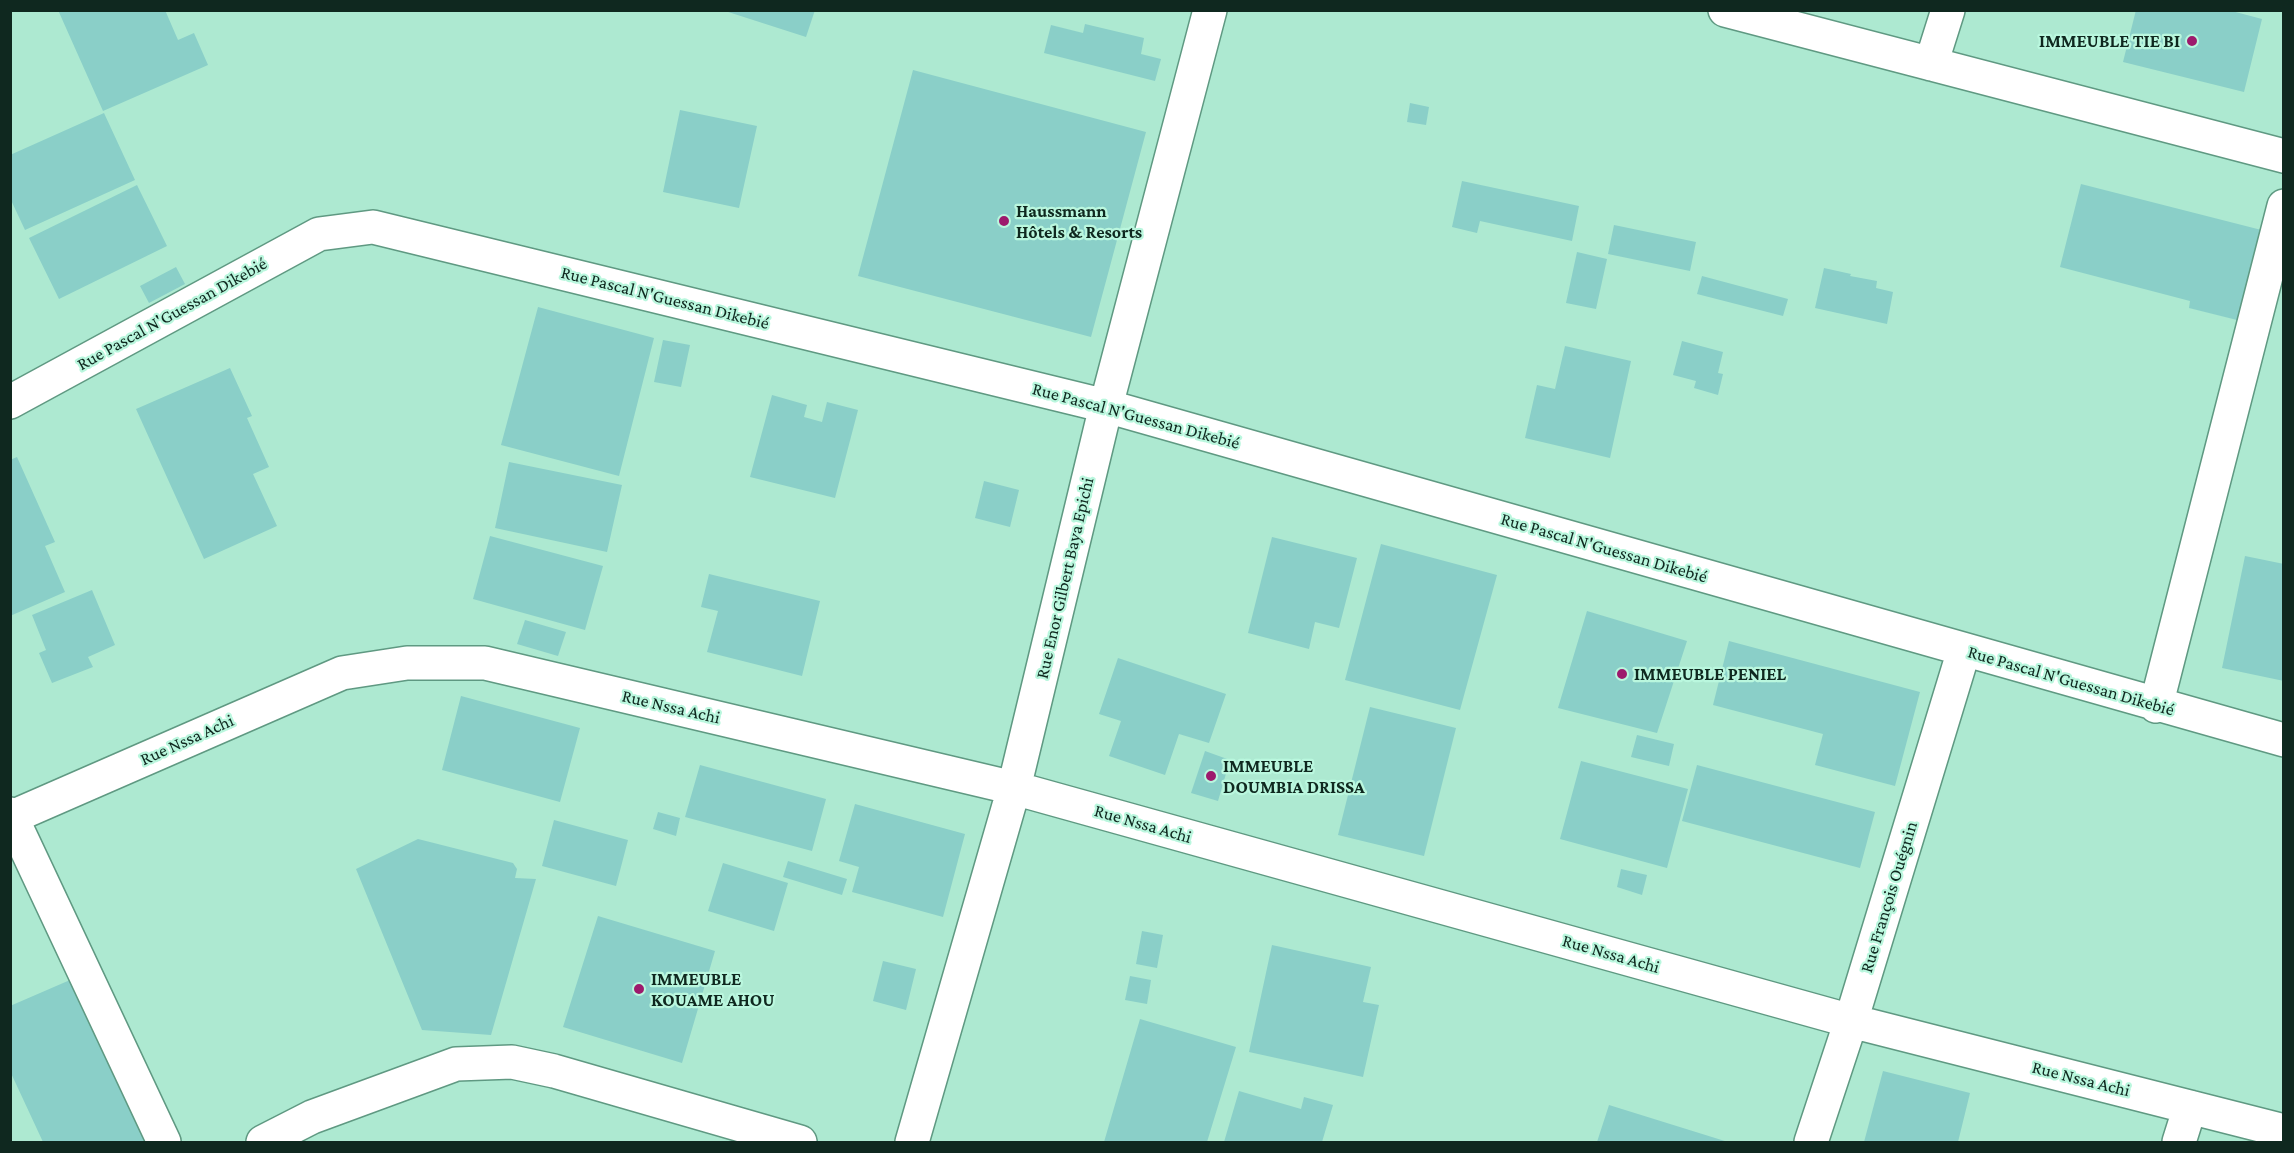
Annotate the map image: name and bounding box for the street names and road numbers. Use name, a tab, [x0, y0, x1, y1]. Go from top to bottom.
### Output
street label: Rue Pascal N'Guessan Dikebié	[73, 253, 271, 375]
street label: Rue Pascal N'Guessan Dikebié	[559, 262, 771, 334]
street label: Rue Pascal N'Guessan Dikebié	[1030, 378, 1242, 454]
street label: Rue Enor Gilbert Baya Epichi	[1031, 475, 1099, 681]
street label: Rue Pascal N'Guessan Dikebié	[1498, 508, 1710, 588]
street label: Rue Pascal N'Guessan Dikebié	[1965, 641, 2177, 721]
street label: Rue Nssa Achi	[620, 685, 722, 729]
street label: Rue Nssa Achi	[137, 710, 237, 770]
street label: Rue Nssa Achi	[1092, 800, 1194, 848]
street label: Rue François Ouégnin	[1856, 819, 1922, 975]
street label: Rue Nssa Achi	[1560, 930, 1662, 978]
street label: Rue Nssa Achi	[2030, 1056, 2132, 1102]

